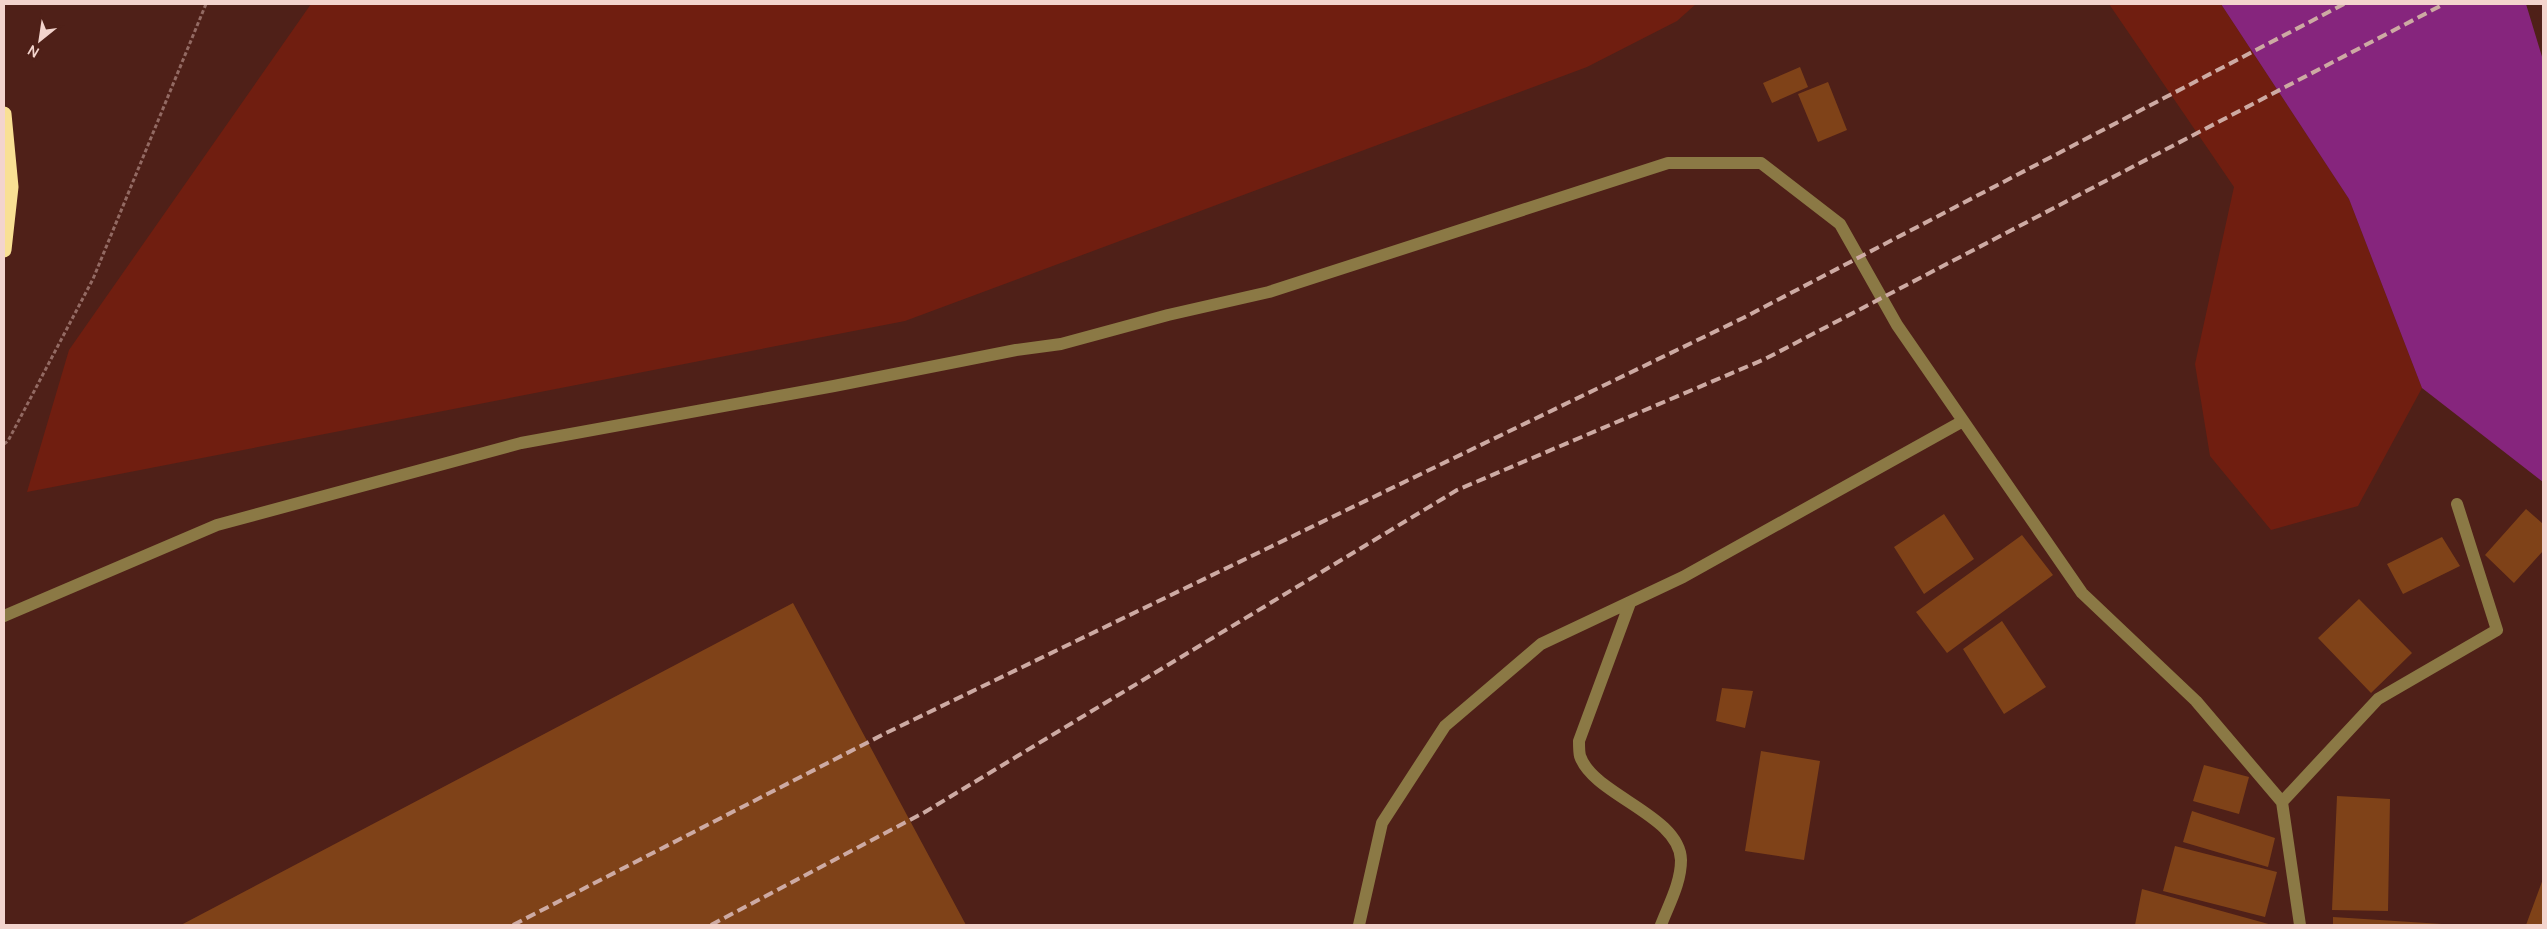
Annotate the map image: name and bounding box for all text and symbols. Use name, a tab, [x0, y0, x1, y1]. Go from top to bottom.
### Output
north arrow	[15, 15, 65, 65]
text: N	[24, 41, 42, 62]

